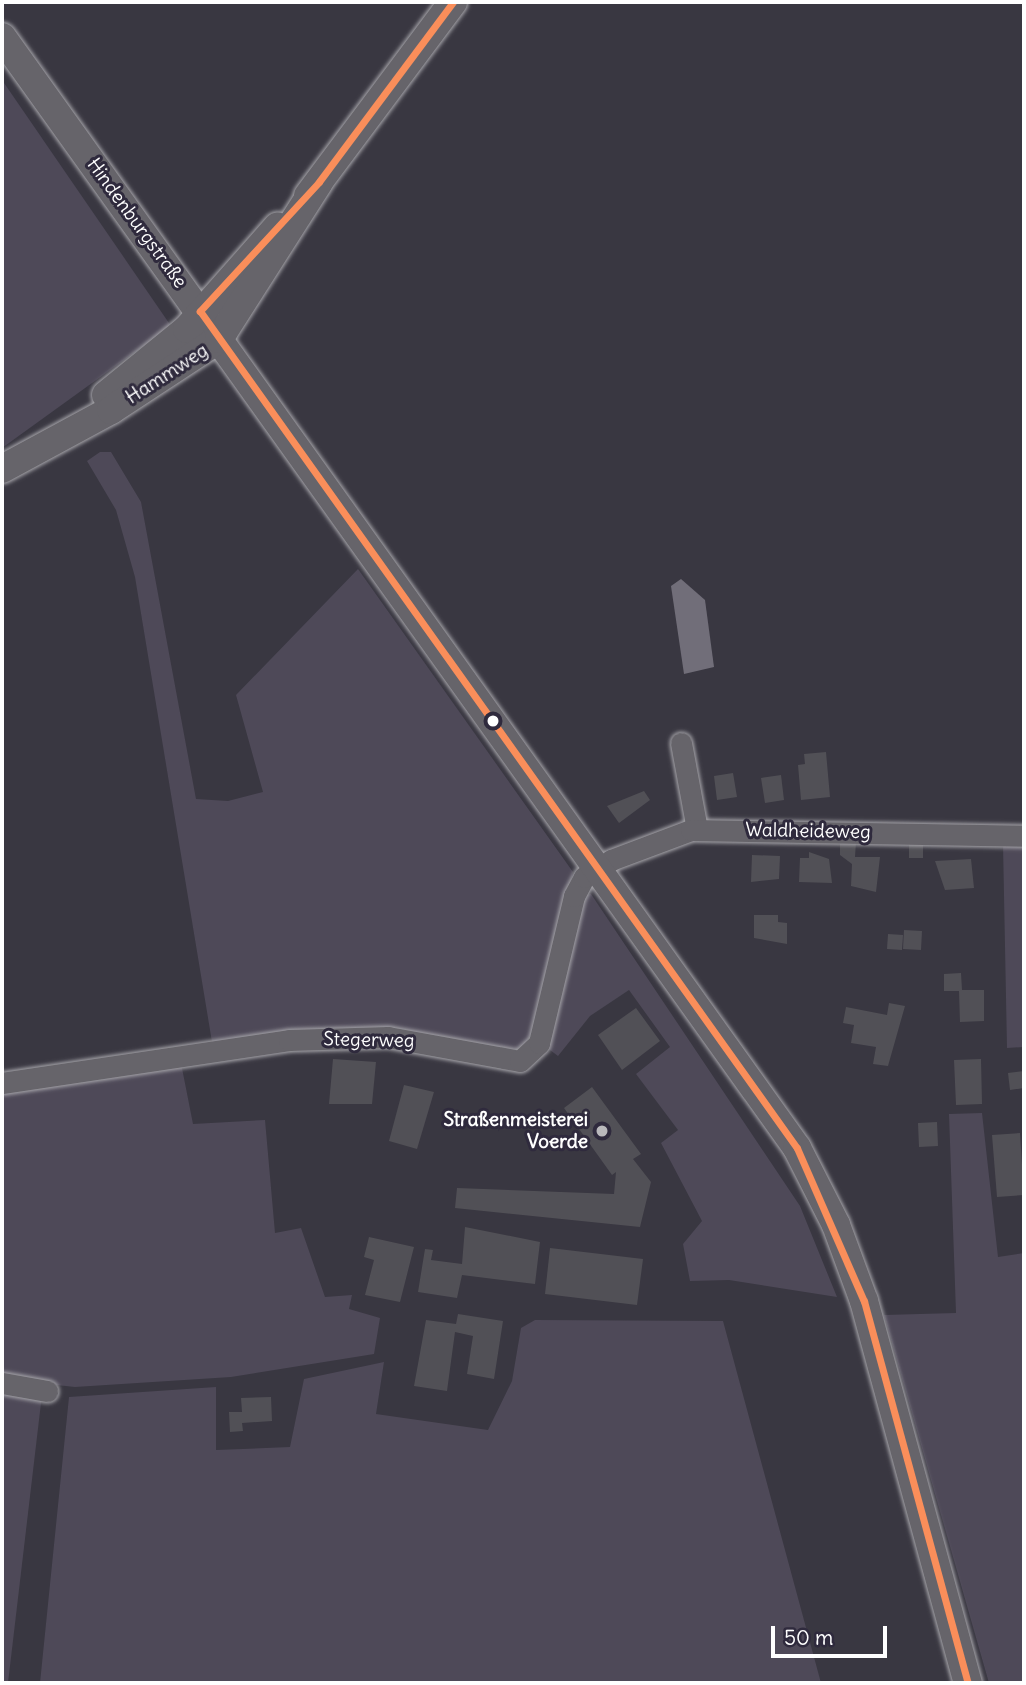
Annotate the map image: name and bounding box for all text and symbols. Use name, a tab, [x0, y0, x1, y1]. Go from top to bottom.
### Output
street label: Hindenburgstraße	[82, 154, 192, 292]
street label: Hammweg	[122, 339, 212, 409]
unlabelled marker	[486, 714, 500, 728]
street label: Waldheideweg	[745, 819, 871, 843]
street label: Stegerweg	[323, 1028, 415, 1052]
place label: Straßenmeisterei Voerde	[443, 1109, 588, 1153]
marker: Straßenmeisterei Voerde	[594, 1123, 610, 1139]
scale bar	[774, 1612, 890, 1656]
text: 50 m	[784, 1624, 833, 1651]

